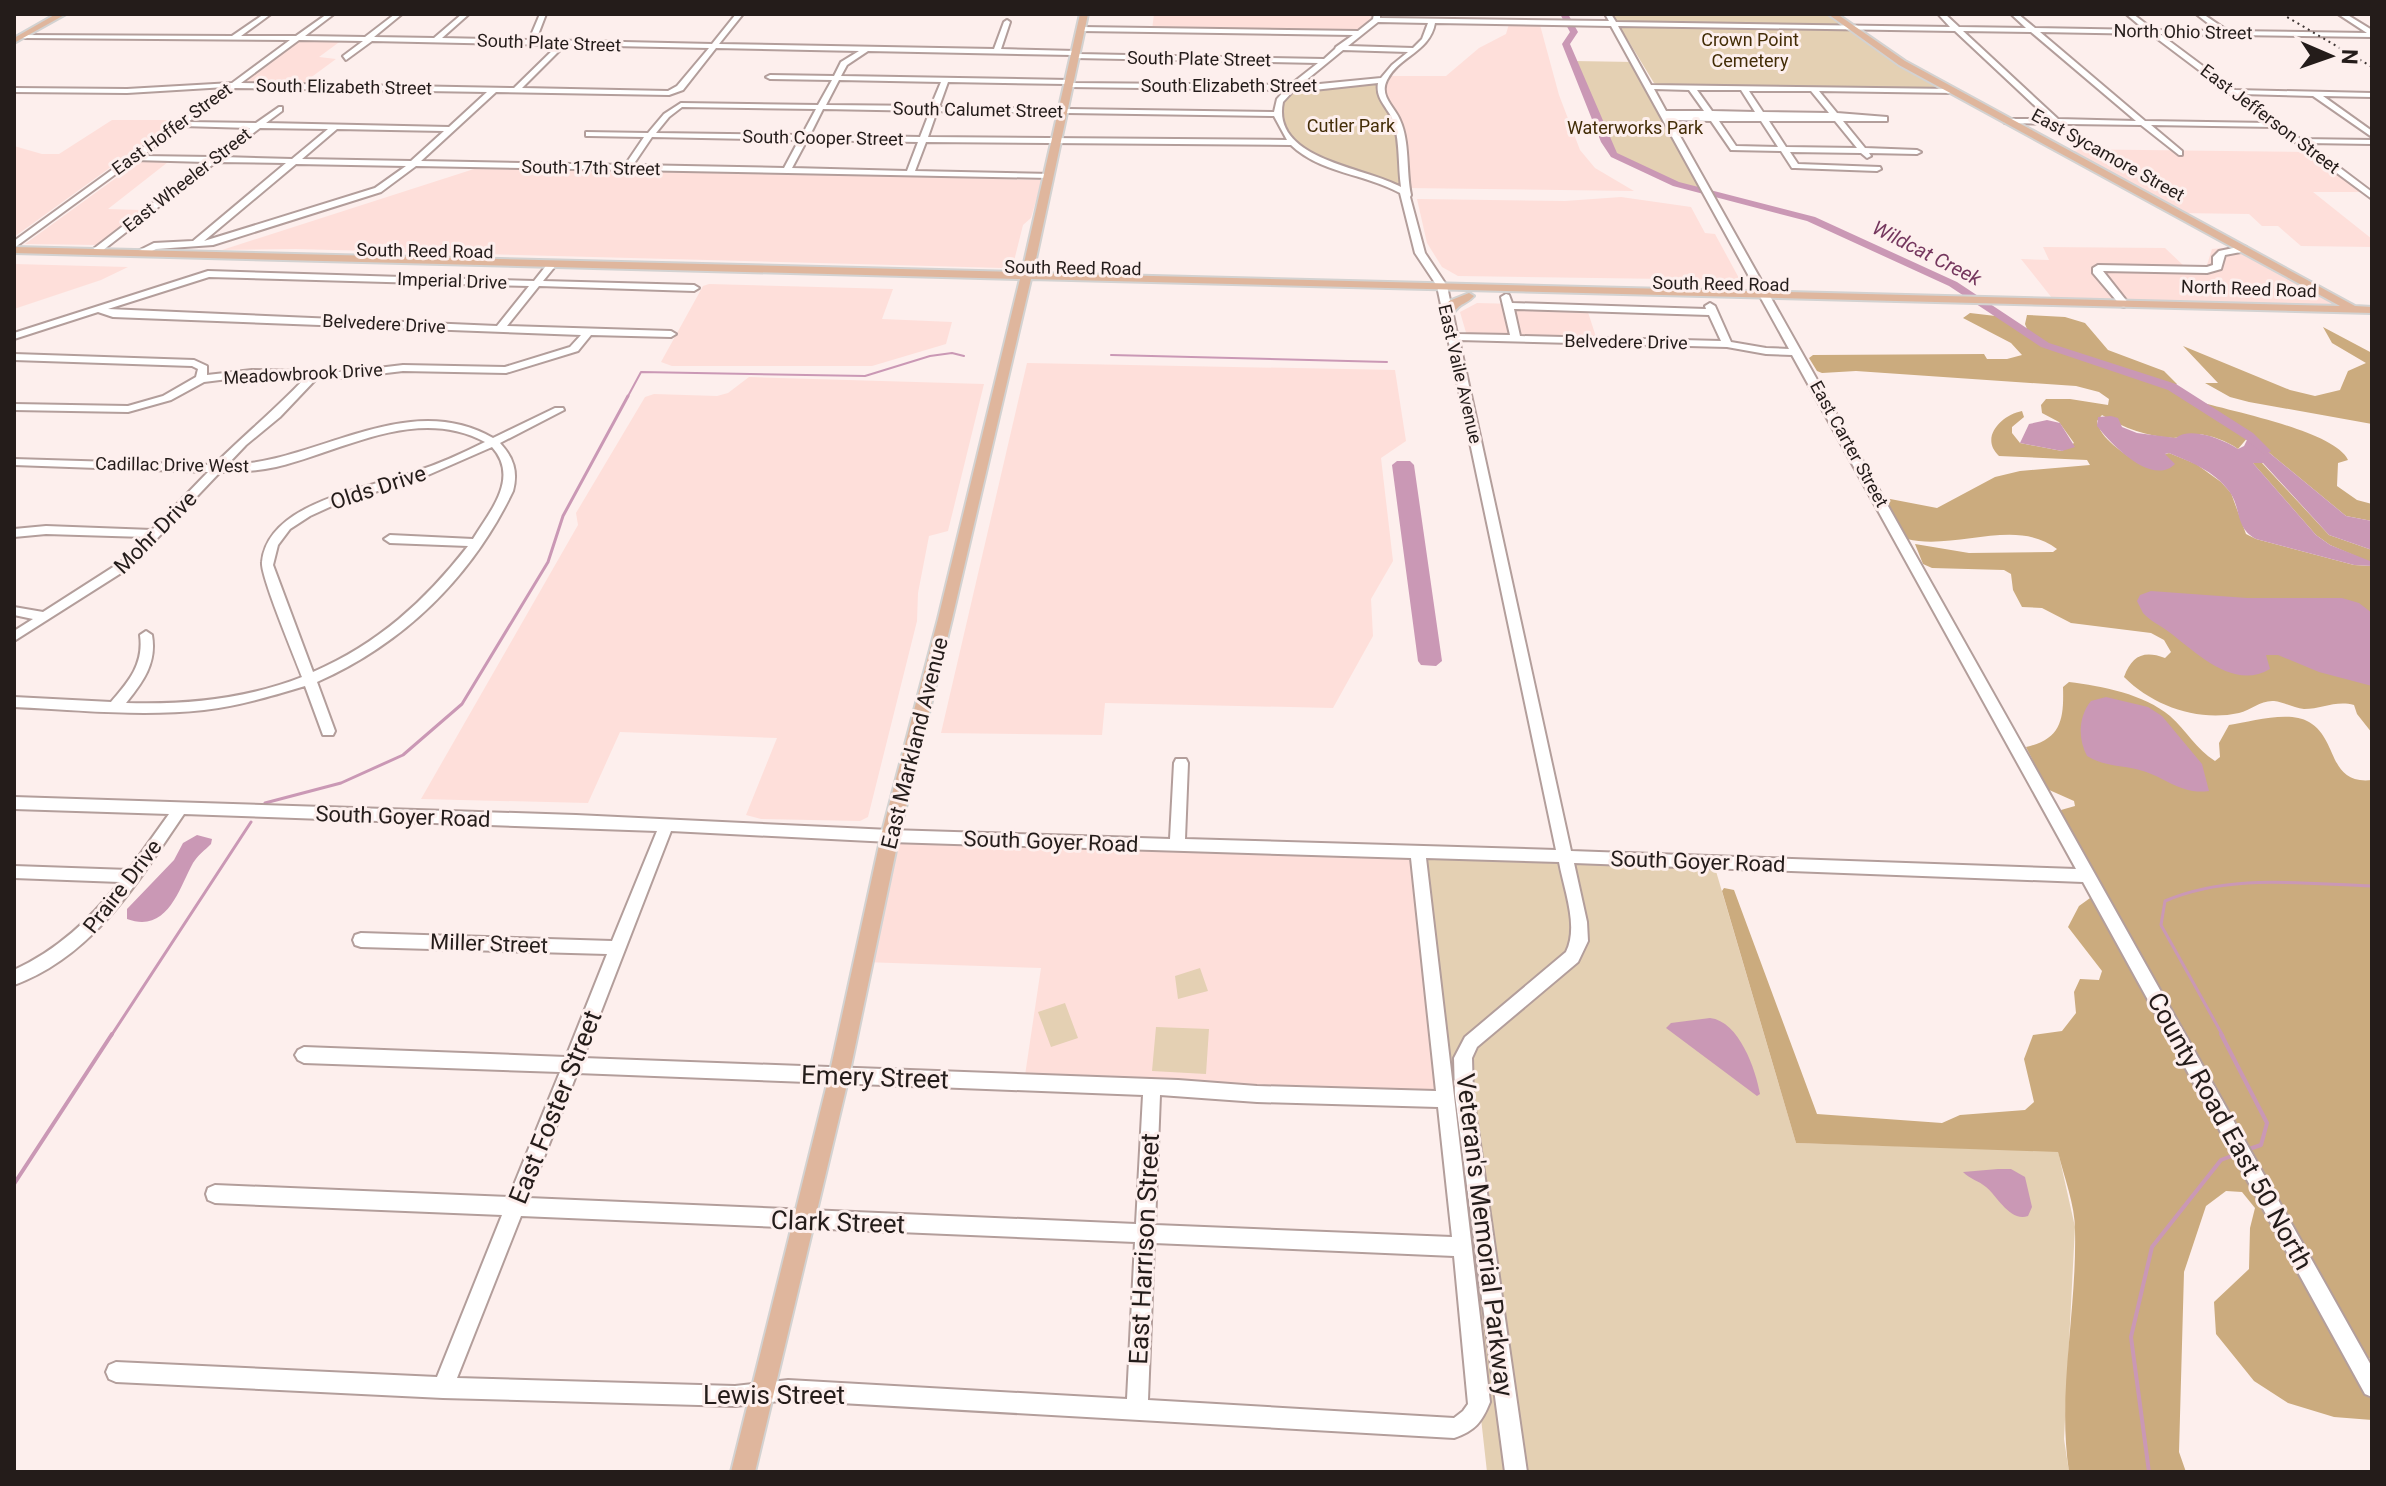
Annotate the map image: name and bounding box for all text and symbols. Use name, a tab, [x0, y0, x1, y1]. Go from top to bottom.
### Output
north arrow	[2290, 16, 2370, 96]
street label: North Ohio Street	[2113, 20, 2253, 43]
street label: South Plate Street	[477, 29, 621, 56]
park label: Crown Point Cemetery	[1701, 29, 1799, 71]
street label: South Plate Street	[1127, 47, 1271, 70]
text: N	[2337, 48, 2362, 65]
street label: East Jefferson Street	[2197, 59, 2344, 178]
street label: South Elizabeth Street	[256, 74, 432, 99]
street label: South Elizabeth Street	[1141, 75, 1317, 96]
street label: East Hoffer Street	[108, 78, 236, 179]
street label: South Calumet Street	[893, 98, 1063, 121]
street label: East Sycamore Street	[2028, 104, 2188, 205]
park label: Cutler Park	[1307, 115, 1396, 136]
park label: Waterworks Park	[1567, 117, 1704, 138]
street label: East Wheeler Street	[119, 123, 255, 236]
street label: South Cooper Street	[742, 126, 904, 149]
street label: South 17th Street	[521, 156, 661, 179]
water label: Wildcat Creek	[1869, 215, 1986, 291]
street label: South Reed Road	[356, 239, 494, 262]
street label: South Reed Road	[1004, 256, 1142, 279]
street label: Imperial Drive	[397, 268, 507, 293]
street label: South Reed Road	[1652, 272, 1790, 295]
street label: North Reed Road	[2181, 276, 2317, 301]
street label: East Vaile Avenue	[1434, 302, 1487, 445]
street label: Belvedere Drive	[322, 310, 446, 337]
street label: Belvedere Drive	[1564, 330, 1688, 353]
street label: Meadowbrook Drive	[223, 359, 383, 388]
street label: East Carter Street	[1806, 377, 1893, 511]
street label: Cadillac Drive West	[95, 453, 249, 476]
street label: Olds Drive	[327, 460, 429, 515]
street label: Mohr Drive	[109, 486, 202, 579]
street label: East Markland Avenue	[876, 635, 953, 852]
street label: South Goyer Road	[315, 801, 491, 832]
street label: South Goyer Road	[963, 826, 1139, 857]
street label: Praire Drive	[78, 834, 167, 938]
street label: South Goyer Road	[1610, 846, 1786, 877]
street label: Miller Street	[430, 929, 548, 958]
street label: County Road East 50 North	[2141, 987, 2319, 1275]
street label: East Foster Street	[503, 1006, 607, 1208]
street label: Emery Street	[801, 1059, 949, 1095]
street label: Veteran's Memorial Parkway	[1450, 1072, 1520, 1398]
street label: East Harrison Street	[1123, 1133, 1165, 1365]
street label: Clark Street	[770, 1205, 906, 1239]
street label: Lewis Street	[703, 1380, 845, 1410]

